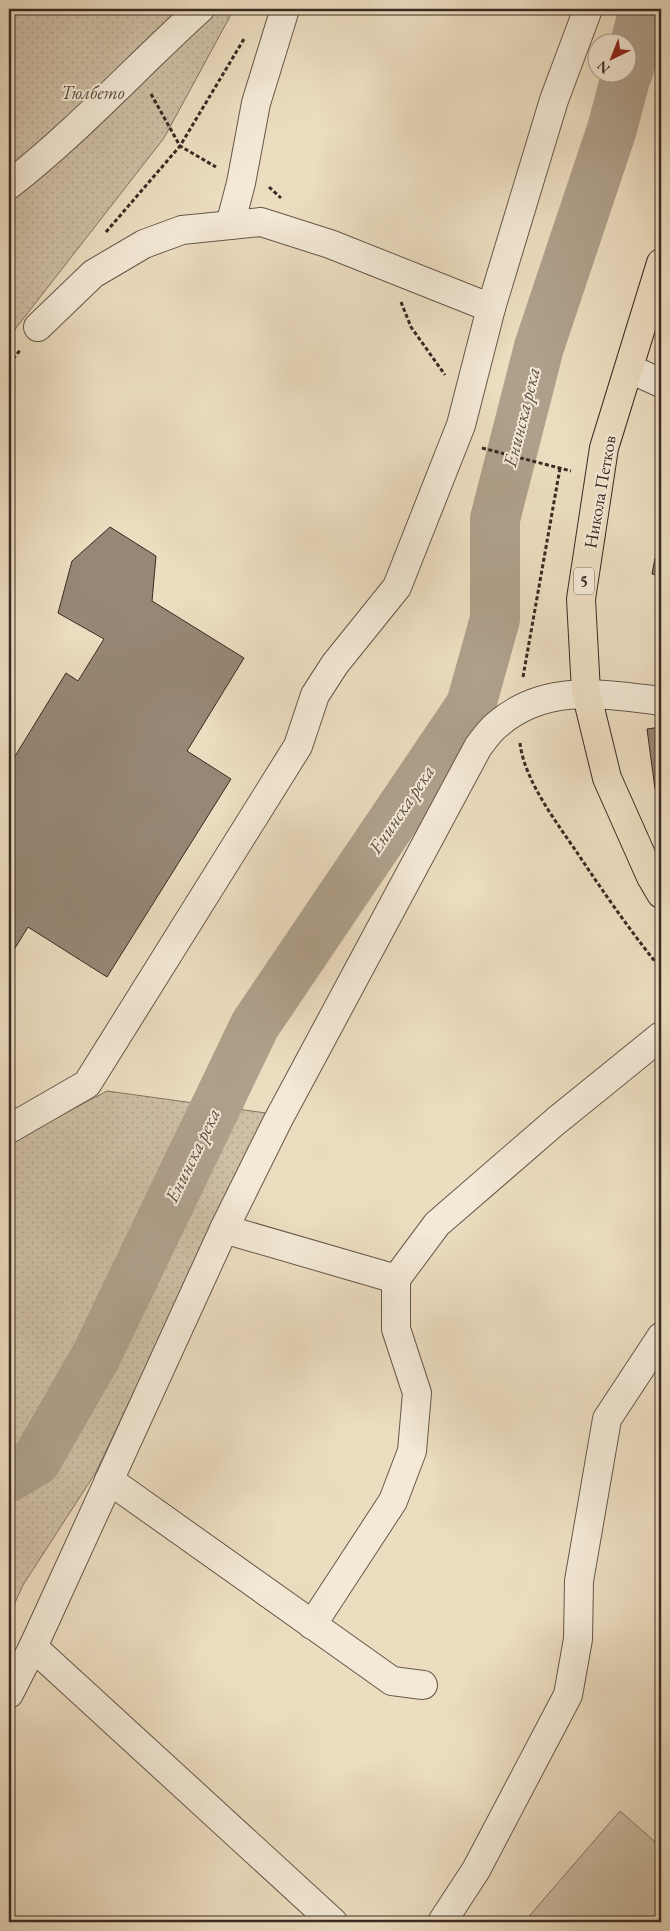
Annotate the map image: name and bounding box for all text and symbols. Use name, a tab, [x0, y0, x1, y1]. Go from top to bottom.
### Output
north arrow	[588, 32, 638, 82]
text: N	[592, 57, 613, 78]
park label: Тюлбето	[61, 81, 125, 104]
water label: Енинска река	[497, 365, 546, 470]
street label: Никола Петков	[578, 433, 621, 550]
road number: 5	[574, 568, 594, 594]
water label: Енинска река	[362, 760, 440, 859]
water label: Енинска река	[159, 1104, 226, 1207]

